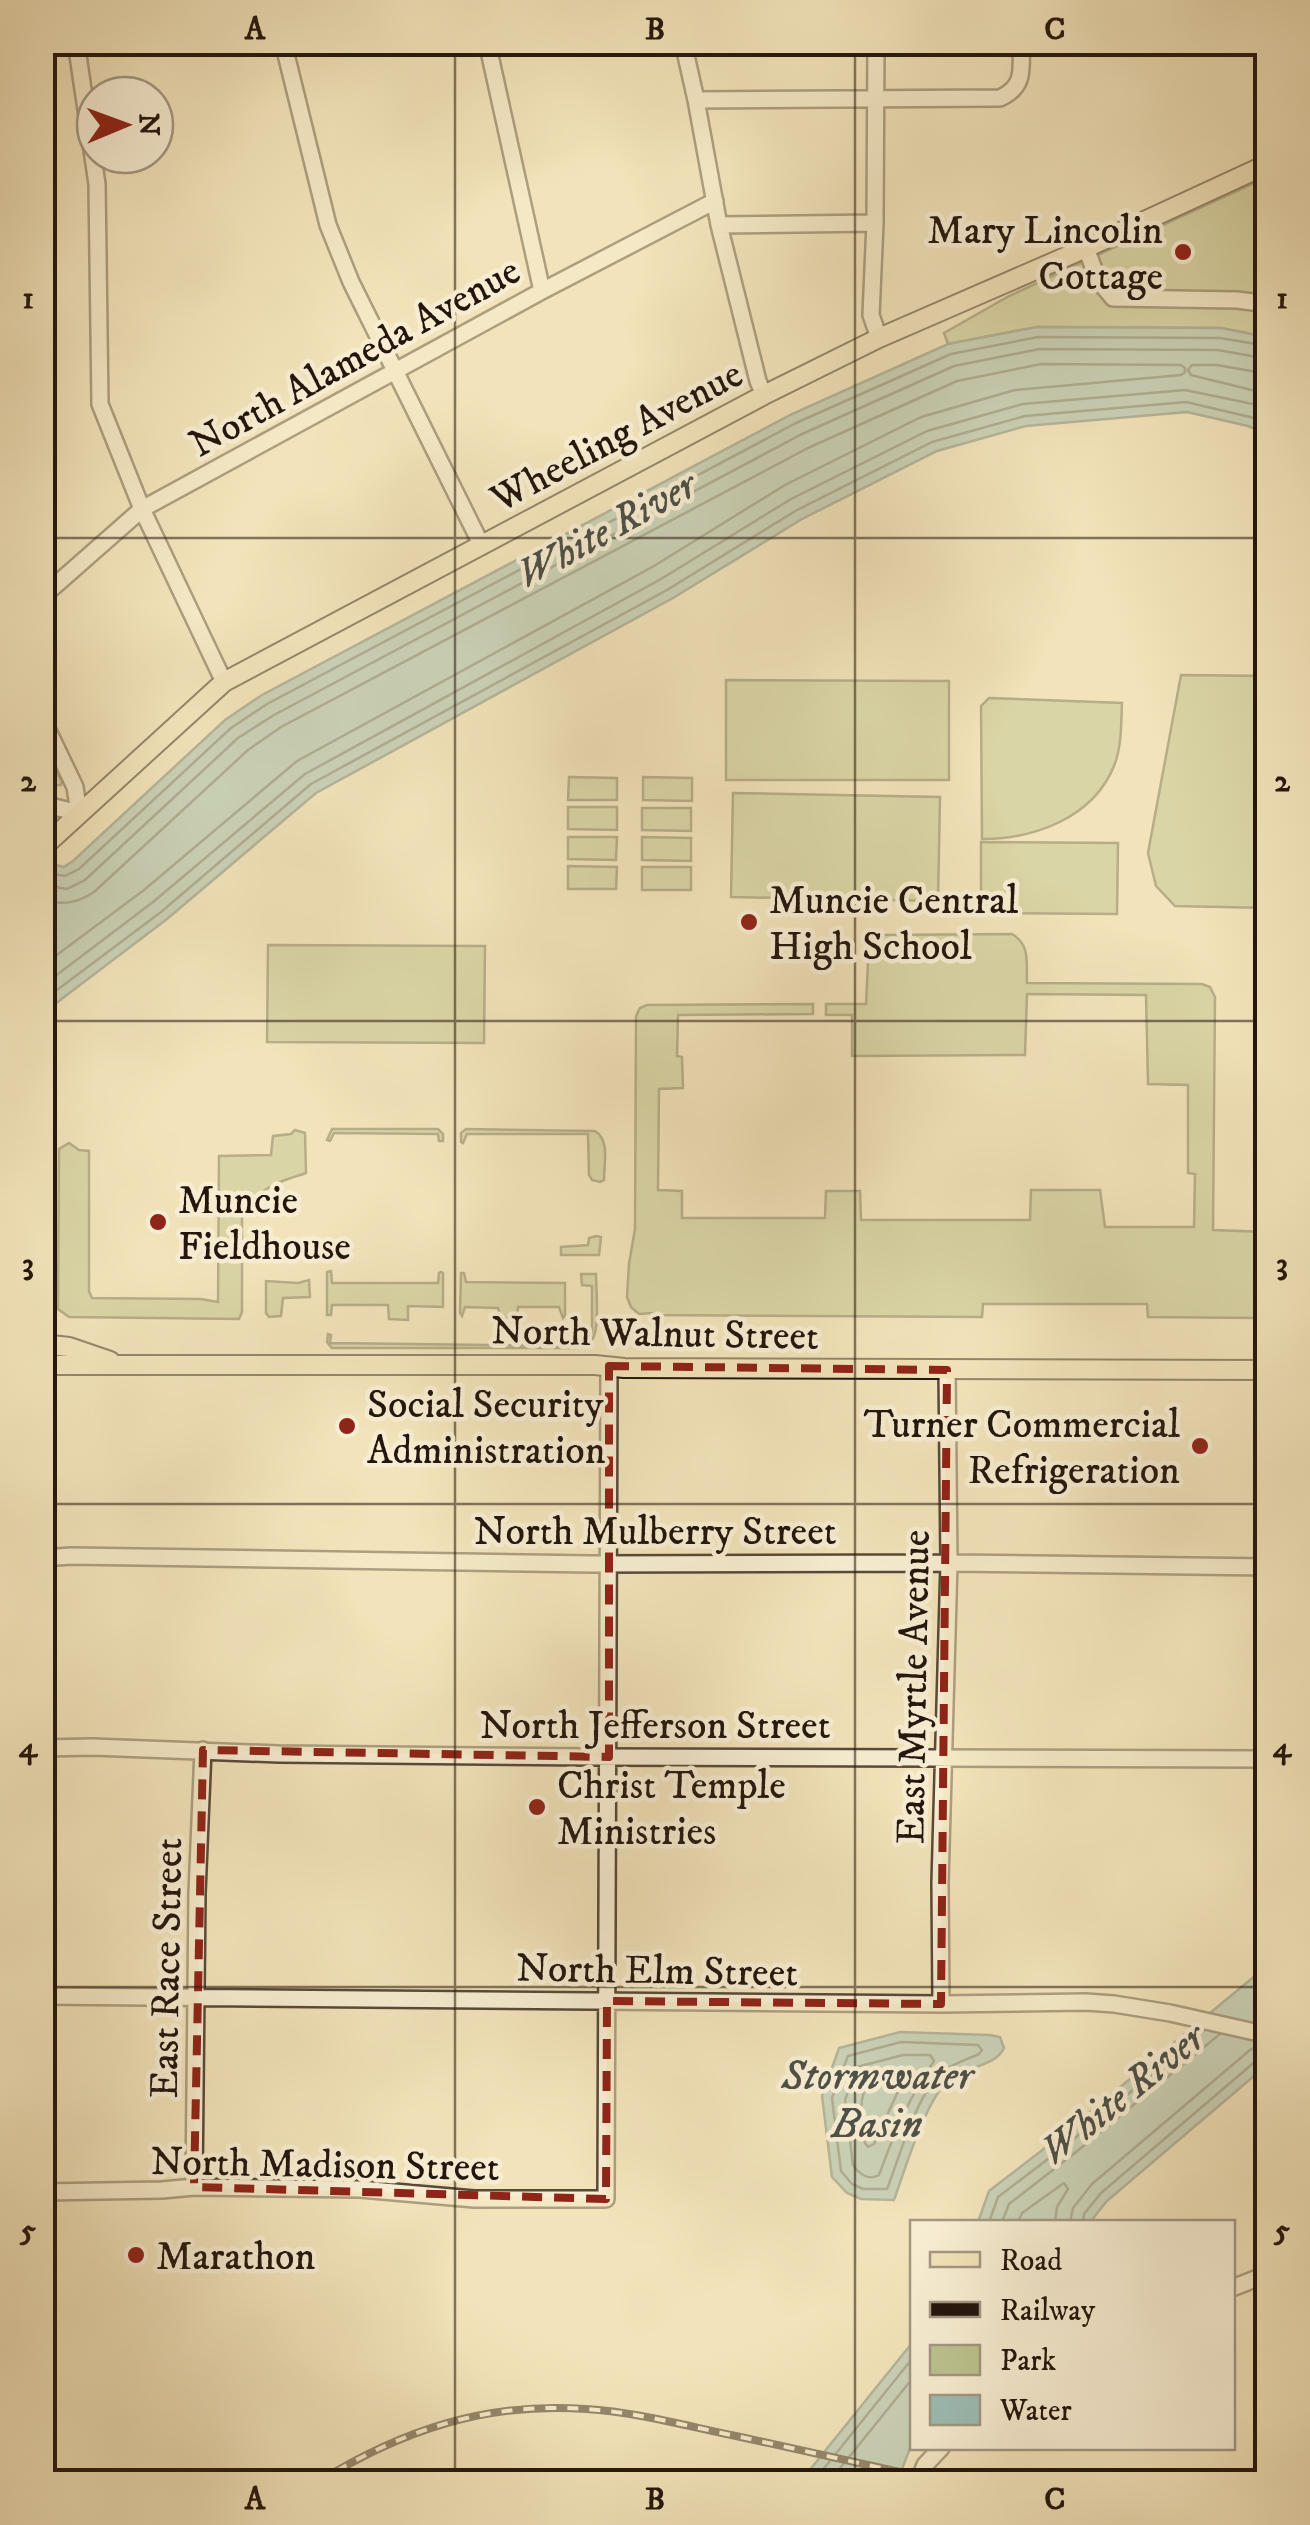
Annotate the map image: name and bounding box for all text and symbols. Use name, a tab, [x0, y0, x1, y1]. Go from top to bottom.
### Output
text: A	[244, 10, 267, 50]
text: B	[645, 10, 665, 50]
text: C	[1044, 10, 1066, 50]
north arrow	[75, 75, 175, 175]
text: N	[131, 113, 166, 136]
place label: Mary Lincolin Cottage	[927, 207, 1163, 303]
marker: Mary Lincolin Cottage	[1172, 241, 1194, 263]
street label: North Alameda Avenue	[181, 247, 530, 470]
text: 1	[22, 279, 34, 319]
text: 1	[1276, 279, 1288, 319]
street label: Wheeling Avenue	[482, 350, 752, 526]
water label: White River	[507, 458, 708, 601]
text: 2	[20, 762, 36, 802]
text: 2	[1274, 762, 1290, 802]
place label: Muncie Central High School	[769, 877, 1018, 973]
marker: Muncie Central High School	[738, 911, 760, 933]
place label: Muncie Fieldhouse	[178, 1177, 351, 1273]
marker: Muncie Fieldhouse	[147, 1211, 169, 1233]
text: 3	[22, 1245, 34, 1285]
text: 3	[1276, 1245, 1288, 1285]
street label: North Walnut Street	[491, 1307, 819, 1363]
place label: Social Security Administration	[367, 1381, 606, 1477]
place label: Turner Commercial Refrigeration	[864, 1401, 1180, 1497]
marker: Social Security Administration	[336, 1415, 358, 1437]
marker: Turner Commercial Refrigeration	[1189, 1435, 1211, 1457]
street label: North Mulberry Street	[473, 1508, 837, 1558]
street label: East Myrtle Avenue	[887, 1529, 943, 1845]
street label: North Jefferson Street	[480, 1702, 830, 1752]
text: 4	[19, 1728, 39, 1768]
text: 4	[1273, 1728, 1293, 1768]
place label: Christ Temple Ministries	[557, 1762, 786, 1858]
marker: Christ Temple Ministries	[526, 1796, 548, 1818]
street label: East Race Street	[141, 1837, 195, 2099]
street label: North Elm Street	[515, 1945, 798, 1999]
water label: White River	[1030, 2011, 1218, 2178]
water label: Stormwater Basin	[780, 2051, 976, 2151]
street label: North Madison Street	[150, 2138, 500, 2194]
text: 5	[19, 2211, 36, 2251]
text: 5	[1273, 2211, 1290, 2251]
legend	[910, 2220, 1235, 2450]
place label: Marathon	[156, 2233, 316, 2283]
text: Road	[1000, 2243, 1062, 2280]
marker: Marathon	[125, 2244, 147, 2266]
text: Railway	[1000, 2293, 1096, 2330]
text: Park	[1000, 2343, 1056, 2380]
text: Water	[999, 2393, 1072, 2430]
text: A	[244, 2480, 267, 2520]
text: B	[645, 2480, 665, 2520]
text: C	[1044, 2480, 1066, 2520]

